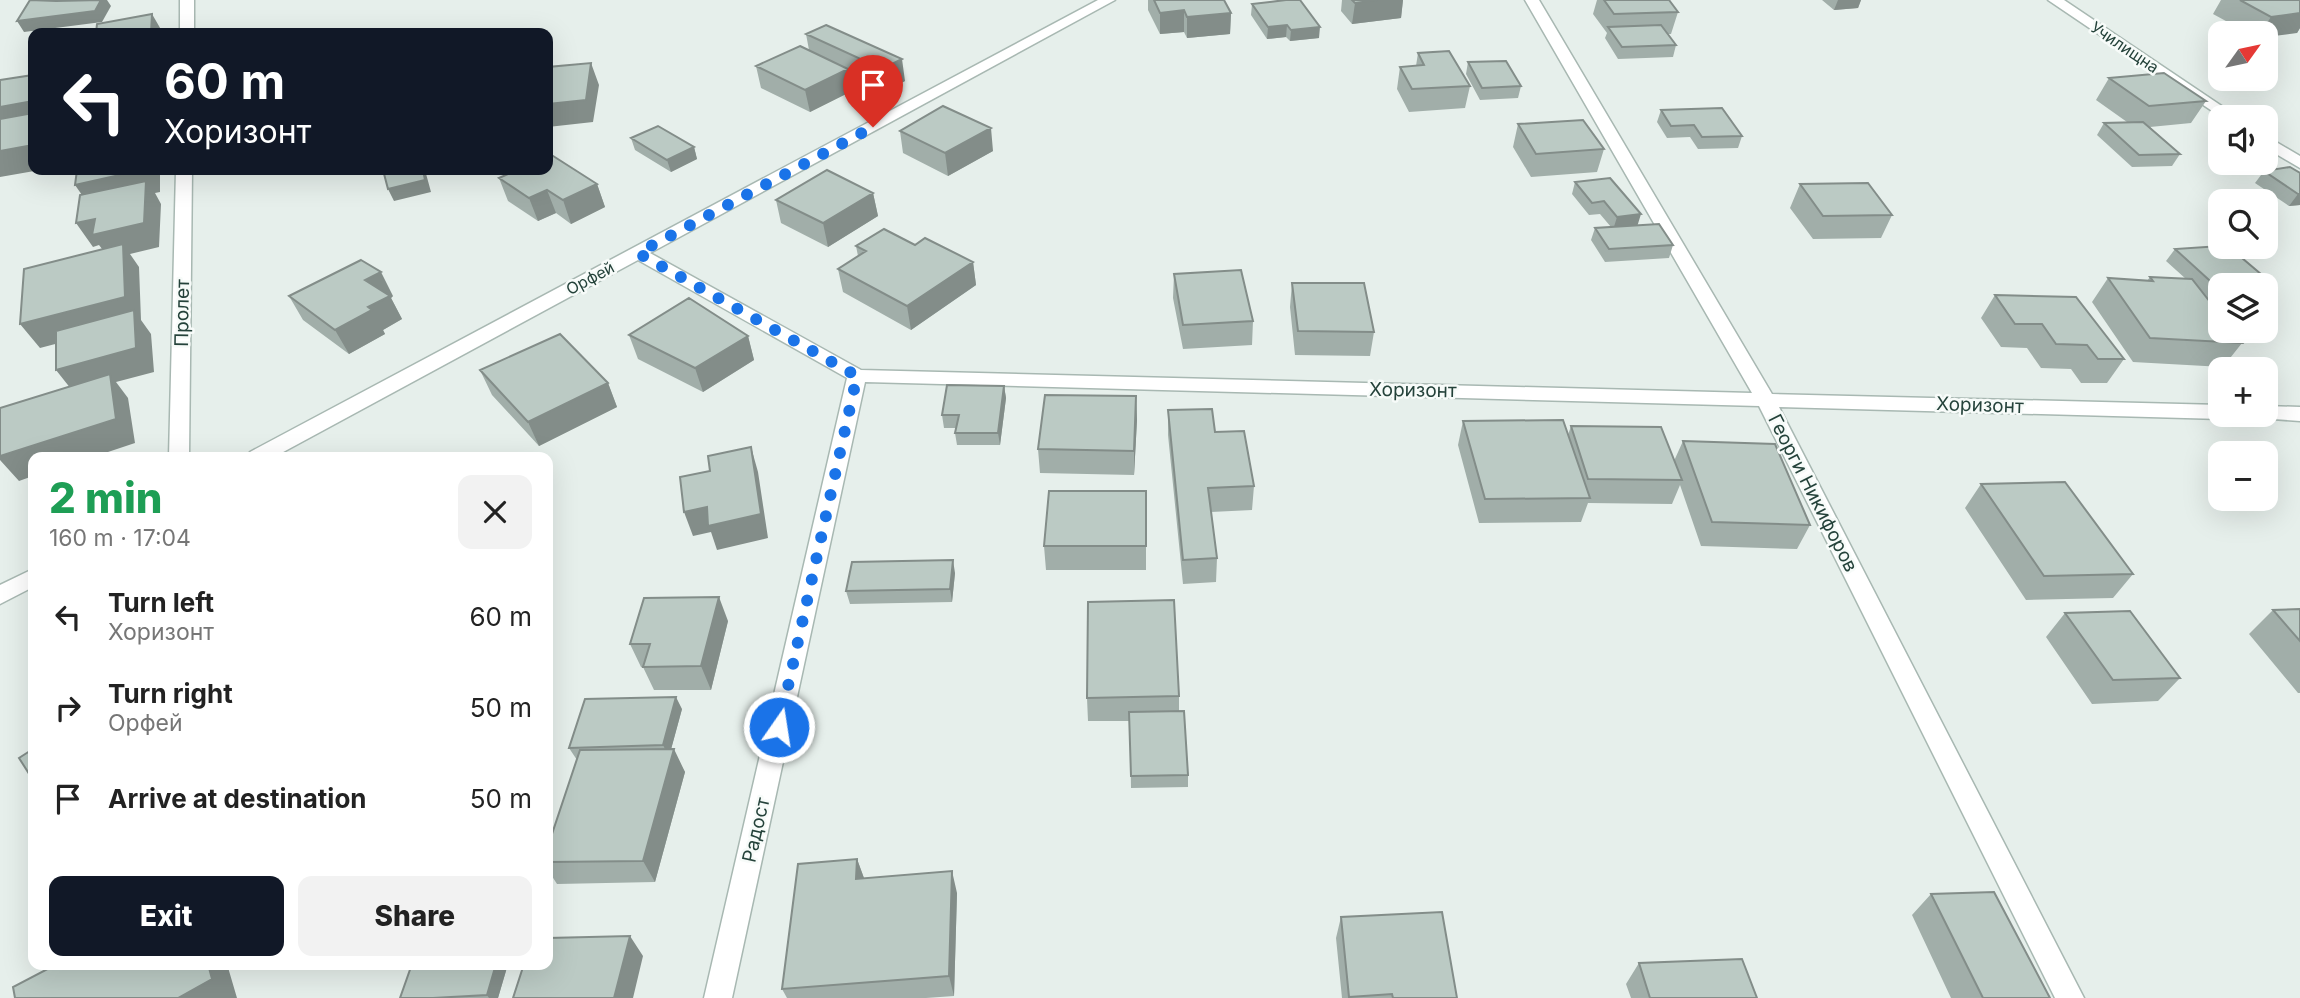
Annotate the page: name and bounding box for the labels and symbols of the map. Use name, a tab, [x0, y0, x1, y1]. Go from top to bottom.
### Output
street label: Училищна	[2087, 17, 2163, 77]
north arrow	[2208, 21, 2278, 91]
pin	[843, 55, 903, 127]
street label: Орфей	[562, 257, 618, 299]
street label: Пролет	[170, 279, 194, 347]
street label: Хоризонт	[1369, 378, 1457, 402]
street label: Хоризонт	[1936, 392, 2024, 418]
street label: Георги Никифоров	[1763, 410, 1863, 576]
position arrow	[742, 690, 816, 764]
street label: Радост	[737, 795, 775, 865]

